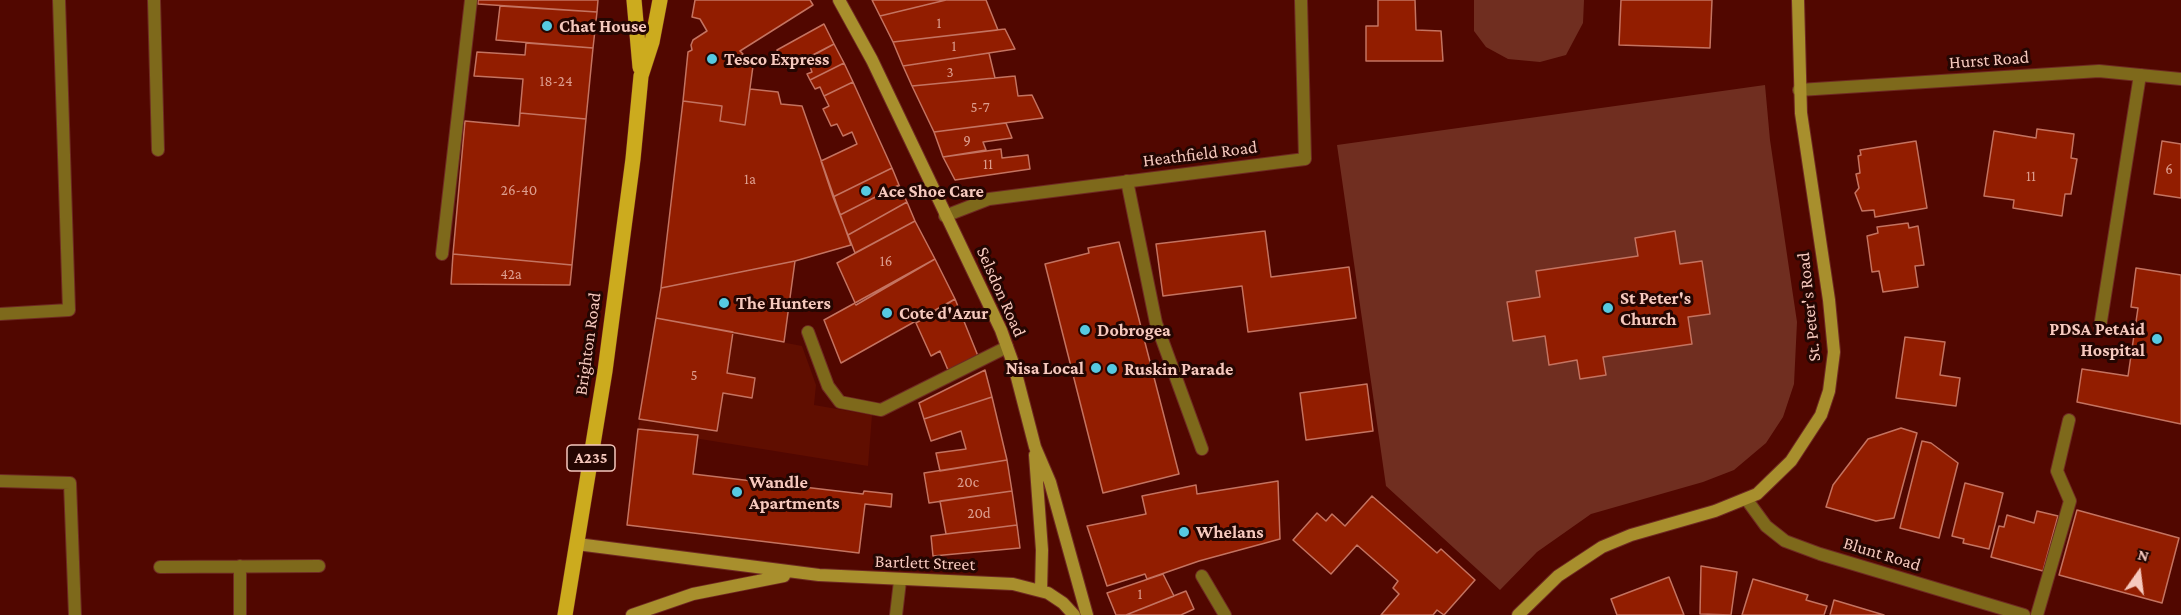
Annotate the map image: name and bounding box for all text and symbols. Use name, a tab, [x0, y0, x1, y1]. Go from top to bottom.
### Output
house number: 1	[937, 14, 941, 32]
place label: Chat House	[559, 15, 647, 37]
marker: Chat House	[540, 19, 554, 33]
house number: 1	[952, 37, 956, 55]
street label: Hurst Road	[1948, 46, 2030, 74]
place label: Tesco Express	[724, 48, 829, 70]
marker: Tesco Express	[705, 52, 719, 66]
house number: 3	[946, 63, 954, 81]
house number: 18-24	[539, 72, 573, 90]
house number: 5-7	[970, 98, 990, 116]
house number: 9	[963, 131, 971, 149]
street label: Heathfield Road	[1141, 136, 1259, 172]
house number: 11	[983, 155, 993, 173]
house number: 6	[2165, 160, 2173, 178]
house number: 11	[2026, 167, 2036, 185]
house number: 1a	[744, 170, 756, 188]
place label: Ace Shoe Care	[878, 180, 984, 202]
house number: 26-40	[501, 181, 537, 199]
marker: Ace Shoe Care	[859, 184, 873, 198]
street label: Selsdon Road	[972, 244, 1030, 340]
street label: St. Peter's Road	[1793, 251, 1825, 363]
house number: 16	[880, 252, 892, 270]
house number: 42a	[500, 265, 522, 283]
place label: St Peter's Church	[1620, 287, 1691, 330]
street label: Brighton Road	[570, 291, 606, 397]
place label: The Hunters	[736, 292, 831, 314]
marker: The Hunters	[717, 296, 731, 310]
marker: St Peter's Church	[1601, 301, 1615, 315]
place label: Cote d'Azur	[899, 302, 989, 324]
marker: Cote d'Azur	[880, 306, 894, 320]
place label: PDSA PetAid Hospital	[2049, 318, 2145, 360]
place label: Dobrogea	[1097, 319, 1171, 341]
marker: Dobrogea	[1078, 323, 1092, 337]
marker: PDSA PetAid Hospital	[2150, 332, 2164, 346]
place label: Nisa Local	[1006, 357, 1084, 379]
place label: Ruskin Parade	[1124, 358, 1233, 380]
marker: Nisa Local	[1089, 361, 1103, 375]
marker: Ruskin Parade	[1105, 362, 1119, 376]
house number: 5	[690, 366, 698, 384]
road number: A235	[567, 445, 615, 471]
place label: Wandle Apartments	[749, 471, 840, 514]
house number: 20c	[957, 473, 979, 491]
marker: Wandle Apartments	[730, 485, 744, 499]
house number: 20d	[967, 504, 991, 522]
place label: Whelans	[1196, 521, 1264, 543]
marker: Whelans	[1177, 525, 1191, 539]
street label: Blunt Road	[1841, 532, 1923, 576]
north arrow	[2109, 543, 2169, 603]
text: N	[2136, 545, 2151, 565]
street label: Bartlett Street	[874, 550, 976, 576]
house number: 1	[1138, 585, 1142, 603]

